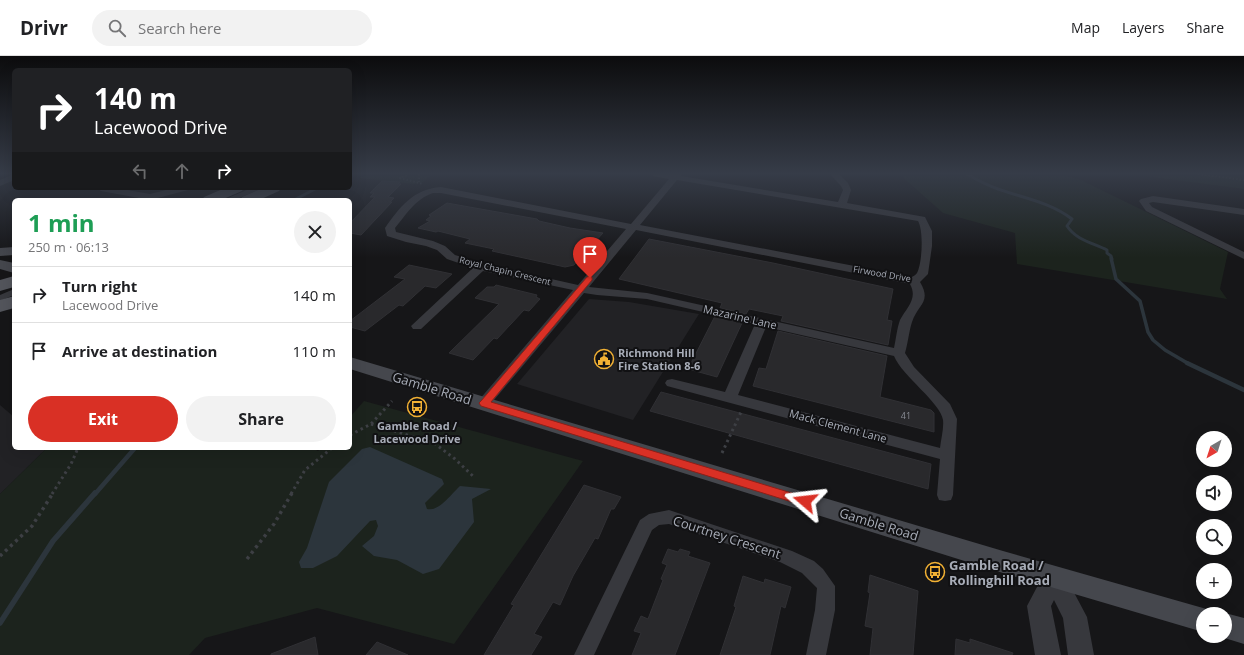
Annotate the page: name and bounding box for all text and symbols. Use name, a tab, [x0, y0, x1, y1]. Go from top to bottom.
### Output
search box	[92, 10, 372, 46]
text: Drivr	[20, 15, 68, 41]
icon: search	[106, 17, 128, 39]
text: Search here	[138, 18, 222, 38]
text: Map	[1071, 18, 1100, 37]
text: Layers	[1122, 18, 1164, 37]
text: Share	[1186, 18, 1224, 37]
text: 140 m	[94, 79, 177, 117]
icon: right	[28, 84, 80, 136]
text: Lacewood Drive	[94, 115, 227, 139]
icon: left	[129, 160, 151, 182]
icon: ahead	[171, 160, 193, 182]
icon: right	[213, 160, 235, 182]
text: 1 min	[28, 206, 95, 239]
button: close	[294, 211, 336, 253]
pin	[573, 237, 607, 278]
text: 250 m · 06:13	[28, 238, 109, 256]
icon: arrive	[579, 243, 601, 265]
street label: Royal Chapin Crescent	[458, 253, 552, 288]
street label: Firwood Drive	[852, 262, 912, 285]
text: Turn right	[62, 276, 137, 296]
icon: right	[28, 284, 50, 306]
text: 140 m	[292, 285, 336, 305]
text: Lacewood Drive	[62, 296, 158, 314]
street label: Mazarine Lane	[702, 301, 778, 332]
icon: arrive	[28, 340, 50, 362]
text: Arrive at destination	[62, 341, 217, 361]
text: 110 m	[292, 341, 336, 361]
place label: Richmond Hill Fire Station 8-6	[618, 345, 700, 373]
public building icon: Richmond Hill Fire Station 8-6	[593, 348, 615, 370]
street label: Gamble Road	[390, 367, 474, 409]
button: Exit	[28, 396, 178, 442]
button: Share	[186, 396, 336, 442]
bus stop icon: Gamble Road / Lacewood Drive	[406, 396, 428, 418]
street label: Mack Clement Lane	[788, 405, 889, 446]
house number: 41	[901, 409, 911, 422]
place label: Gamble Road / Lacewood Drive	[373, 418, 461, 446]
north arrow	[1196, 431, 1232, 467]
map controls	[1196, 431, 1232, 643]
button: sound	[1196, 475, 1232, 511]
position arrow	[784, 480, 826, 522]
street label: Gamble Road	[837, 503, 921, 545]
street label: Courtney Crescent	[671, 511, 783, 563]
button: search	[1196, 519, 1232, 555]
place label: Gamble Road / Rollinghill Road	[949, 556, 1050, 589]
bus stop icon: Gamble Road / Rollinghill Road	[924, 561, 946, 583]
button: +	[1196, 563, 1232, 599]
button: −	[1196, 607, 1232, 643]

